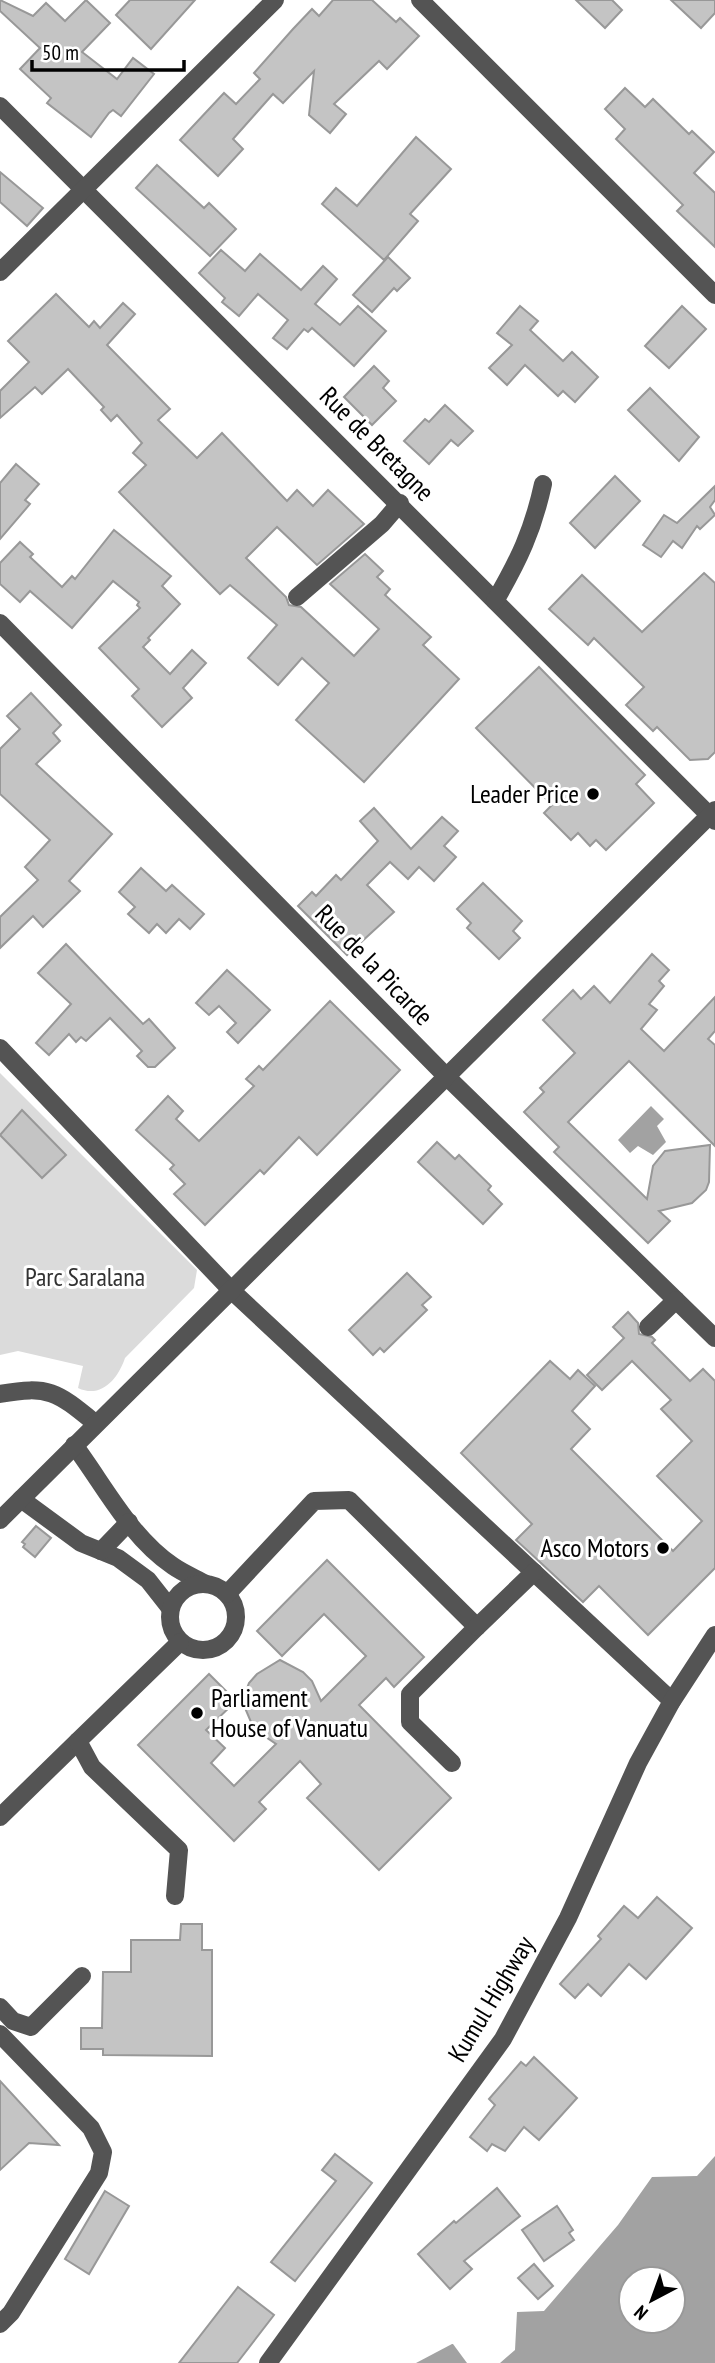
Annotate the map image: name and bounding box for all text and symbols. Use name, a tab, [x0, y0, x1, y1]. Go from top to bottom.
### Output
scale bar	[32, 28, 184, 72]
text: 50 m	[42, 39, 79, 66]
street label: Rue de Bretagne	[313, 379, 442, 508]
place label: Leader Price	[470, 777, 579, 810]
marker: Leader Price	[585, 786, 601, 802]
street label: Rue de la Picarde	[308, 897, 440, 1032]
park label: Parc Saralana	[25, 1260, 145, 1293]
place label: Asco Motors	[540, 1531, 649, 1564]
marker: Asco Motors	[655, 1540, 671, 1556]
place label: Parliament House of Vanuatu	[211, 1681, 368, 1744]
marker: Parliament House of Vanuatu	[189, 1705, 205, 1721]
street label: Kumul Highway	[440, 1930, 541, 2068]
north arrow	[617, 2265, 687, 2335]
text: N	[629, 2300, 653, 2325]

